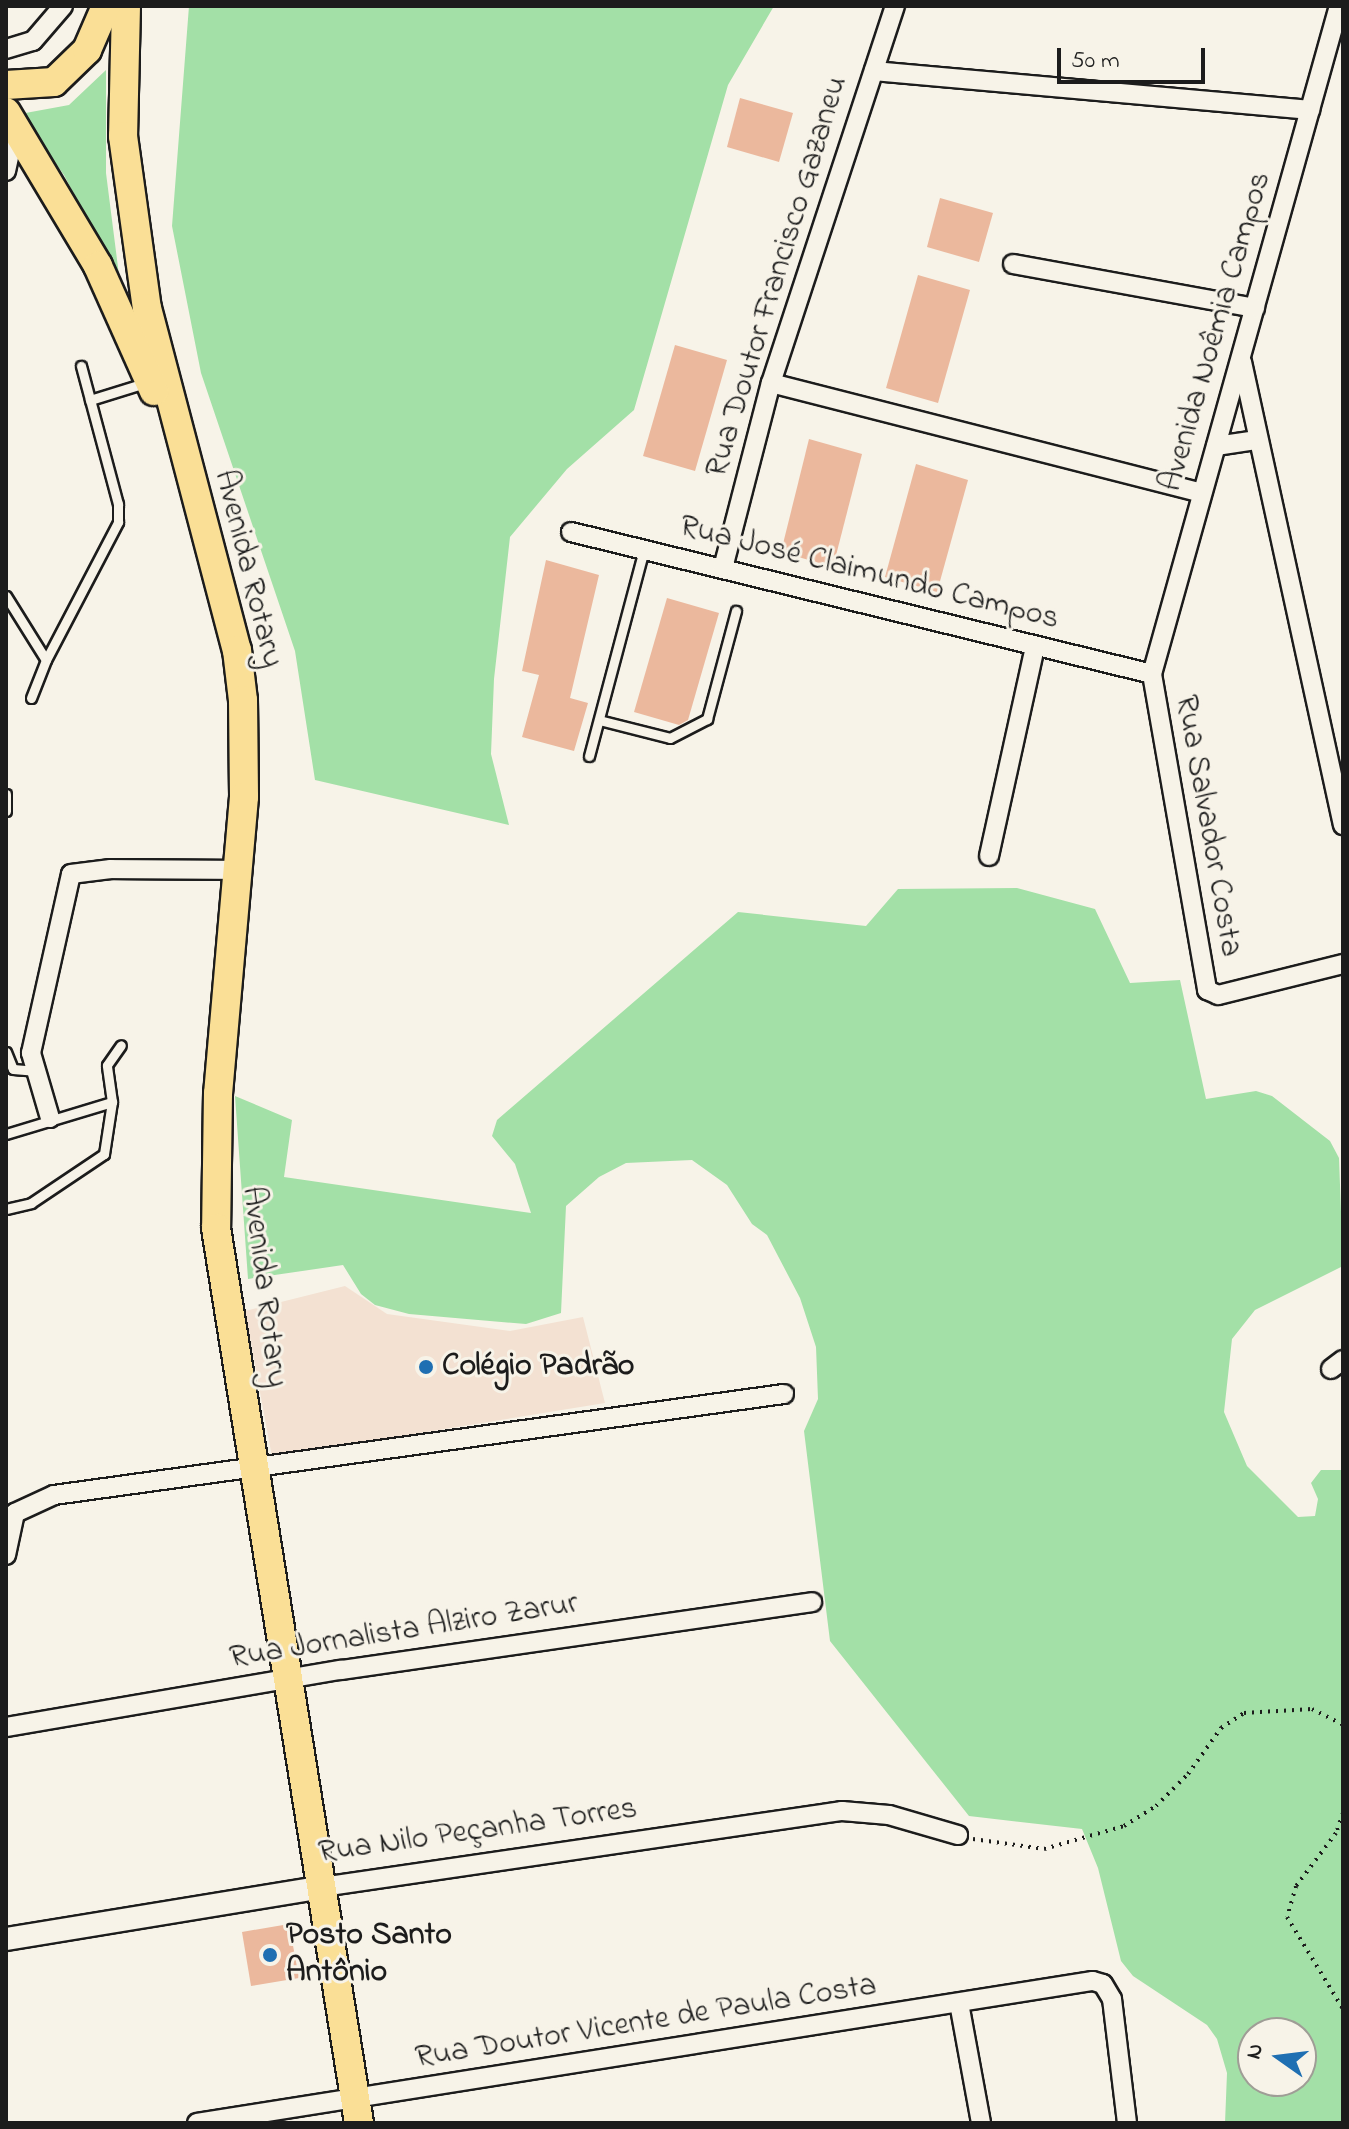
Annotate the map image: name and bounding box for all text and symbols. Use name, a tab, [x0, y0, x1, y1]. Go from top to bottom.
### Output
scale bar	[1061, 32, 1209, 82]
text: 50 m	[1071, 44, 1120, 79]
street label: Rua Doutor Francisco Gazaneu	[699, 72, 857, 482]
street label: Avenida Noêmia Campos	[1153, 168, 1281, 496]
street label: Avenida Rotary	[204, 466, 290, 672]
street label: Rua José Claimundo Campos	[675, 508, 1063, 640]
street label: Rua Salvador Costa	[1165, 692, 1249, 960]
street label: Avenida Rotary	[232, 1184, 294, 1390]
place label: Colégio Padrão	[442, 1348, 634, 1386]
marker: Colégio Padrão	[417, 1358, 435, 1376]
street label: Rua Jornalista Alziro Zarur	[227, 1585, 581, 1679]
street label: Rua Nilo Peçanha Torres	[316, 1791, 640, 1873]
place label: Posto Santo Antônio	[286, 1918, 452, 1993]
marker: Posto Santo Antônio	[261, 1946, 279, 1964]
street label: Rua Doutor Vicente de Paula Costa	[413, 1968, 879, 2078]
north arrow	[1237, 2017, 1317, 2097]
text: N	[1238, 2041, 1273, 2063]

